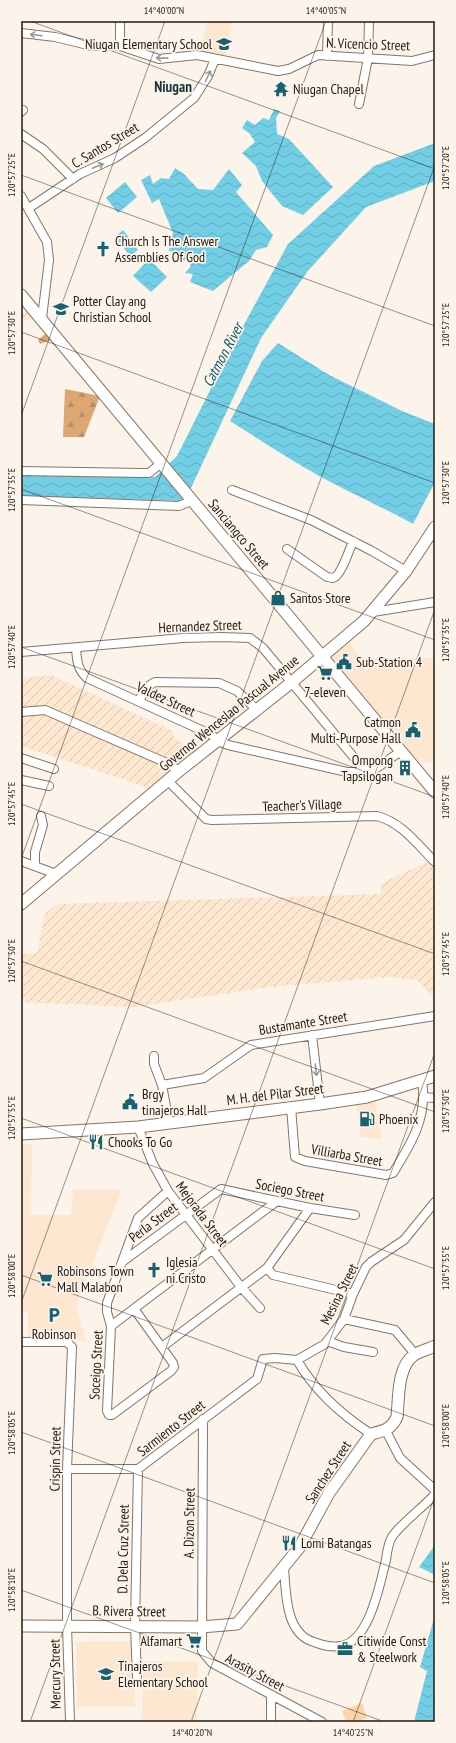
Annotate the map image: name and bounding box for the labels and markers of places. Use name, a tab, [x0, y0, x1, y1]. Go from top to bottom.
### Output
place label: Niugan Elementary School	[85, 35, 213, 53]
school or university icon: Niugan Elementary School	[215, 35, 233, 53]
temple icon: Niugan Chapel	[272, 80, 290, 98]
place label: Niugan Chapel	[293, 80, 364, 98]
place label: Church Is The Answer Assemblies Of God	[115, 232, 218, 266]
church icon: Church Is The Answer Assemblies Of God	[94, 240, 112, 258]
place label: Potter Clay ang Christian School	[73, 292, 152, 326]
school or university icon: Potter Clay ang Christian School	[52, 300, 70, 318]
shop icon: Santos Store	[269, 589, 287, 607]
place label: Santos Store	[290, 589, 351, 607]
public building icon: Sub-Station 4	[335, 653, 353, 671]
place label: Sub-Station 4	[356, 653, 423, 671]
supermarket icon: 7-eleven	[316, 664, 334, 682]
place label: 7-eleven	[304, 683, 346, 701]
place label: Catmon Multi-Purpose Hall	[311, 713, 402, 747]
public building icon: Catmon Multi-Purpose Hall	[404, 721, 422, 739]
place label: Ompong Tapsilogan	[341, 751, 393, 785]
building icon: Ompong Tapsilogan	[396, 759, 414, 777]
place label: Brgy tinajeros Hall	[142, 1085, 207, 1119]
public building icon: Brgy tinajeros Hall	[121, 1093, 139, 1111]
fuel station icon: Phoenix	[358, 1110, 376, 1128]
place label: Phoenix	[379, 1110, 418, 1128]
restaurant icon: Chooks To Go	[87, 1133, 105, 1151]
place label: Chooks To Go	[108, 1133, 172, 1151]
place label: Iglesia ni Cristo	[166, 1253, 206, 1287]
church icon: Iglesia ni Cristo	[145, 1261, 163, 1279]
place label: Robinsons Town Mall Malabon	[57, 1262, 134, 1296]
supermarket icon: Robinsons Town Mall Malabon	[36, 1270, 54, 1288]
parking icon: Robinson	[45, 1306, 63, 1324]
place label: Robinson	[32, 1325, 76, 1343]
restaurant icon: Lomi Batangas	[280, 1534, 298, 1552]
place label: Lomi Batangas	[301, 1534, 372, 1552]
place label: Alfamart	[140, 1632, 182, 1650]
supermarket icon: Alfamart	[185, 1632, 203, 1650]
place label: Citiwide Const & Steelwork	[357, 1632, 426, 1666]
office icon: Citiwide Const & Steelwork	[336, 1640, 354, 1658]
place label: Tinajeros Elementary School	[118, 1657, 208, 1691]
school or university icon: Tinajeros Elementary School	[97, 1665, 115, 1683]

